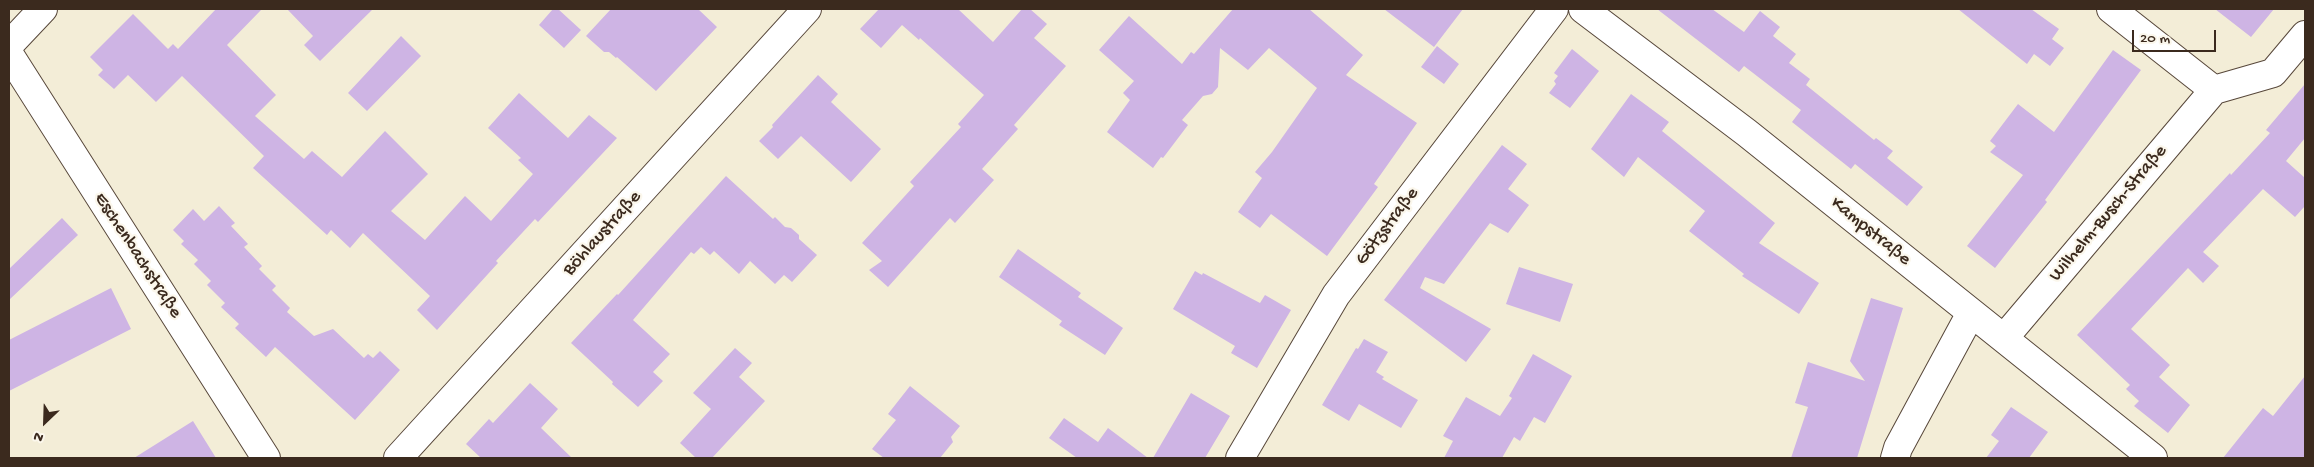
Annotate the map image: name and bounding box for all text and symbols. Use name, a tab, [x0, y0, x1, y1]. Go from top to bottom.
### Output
scale bar	[2134, 20, 2218, 52]
text: 20 m	[2140, 30, 2170, 48]
street label: Wilhelm-Busch-Straße	[2045, 141, 2173, 287]
street label: Götzstraße	[1351, 184, 1425, 270]
street label: Böhlaustraße	[559, 187, 647, 281]
street label: Eschenbachstraße	[88, 189, 186, 323]
street label: Kampstraße	[1825, 193, 1915, 271]
north arrow	[20, 397, 70, 447]
text: N	[31, 427, 46, 446]

